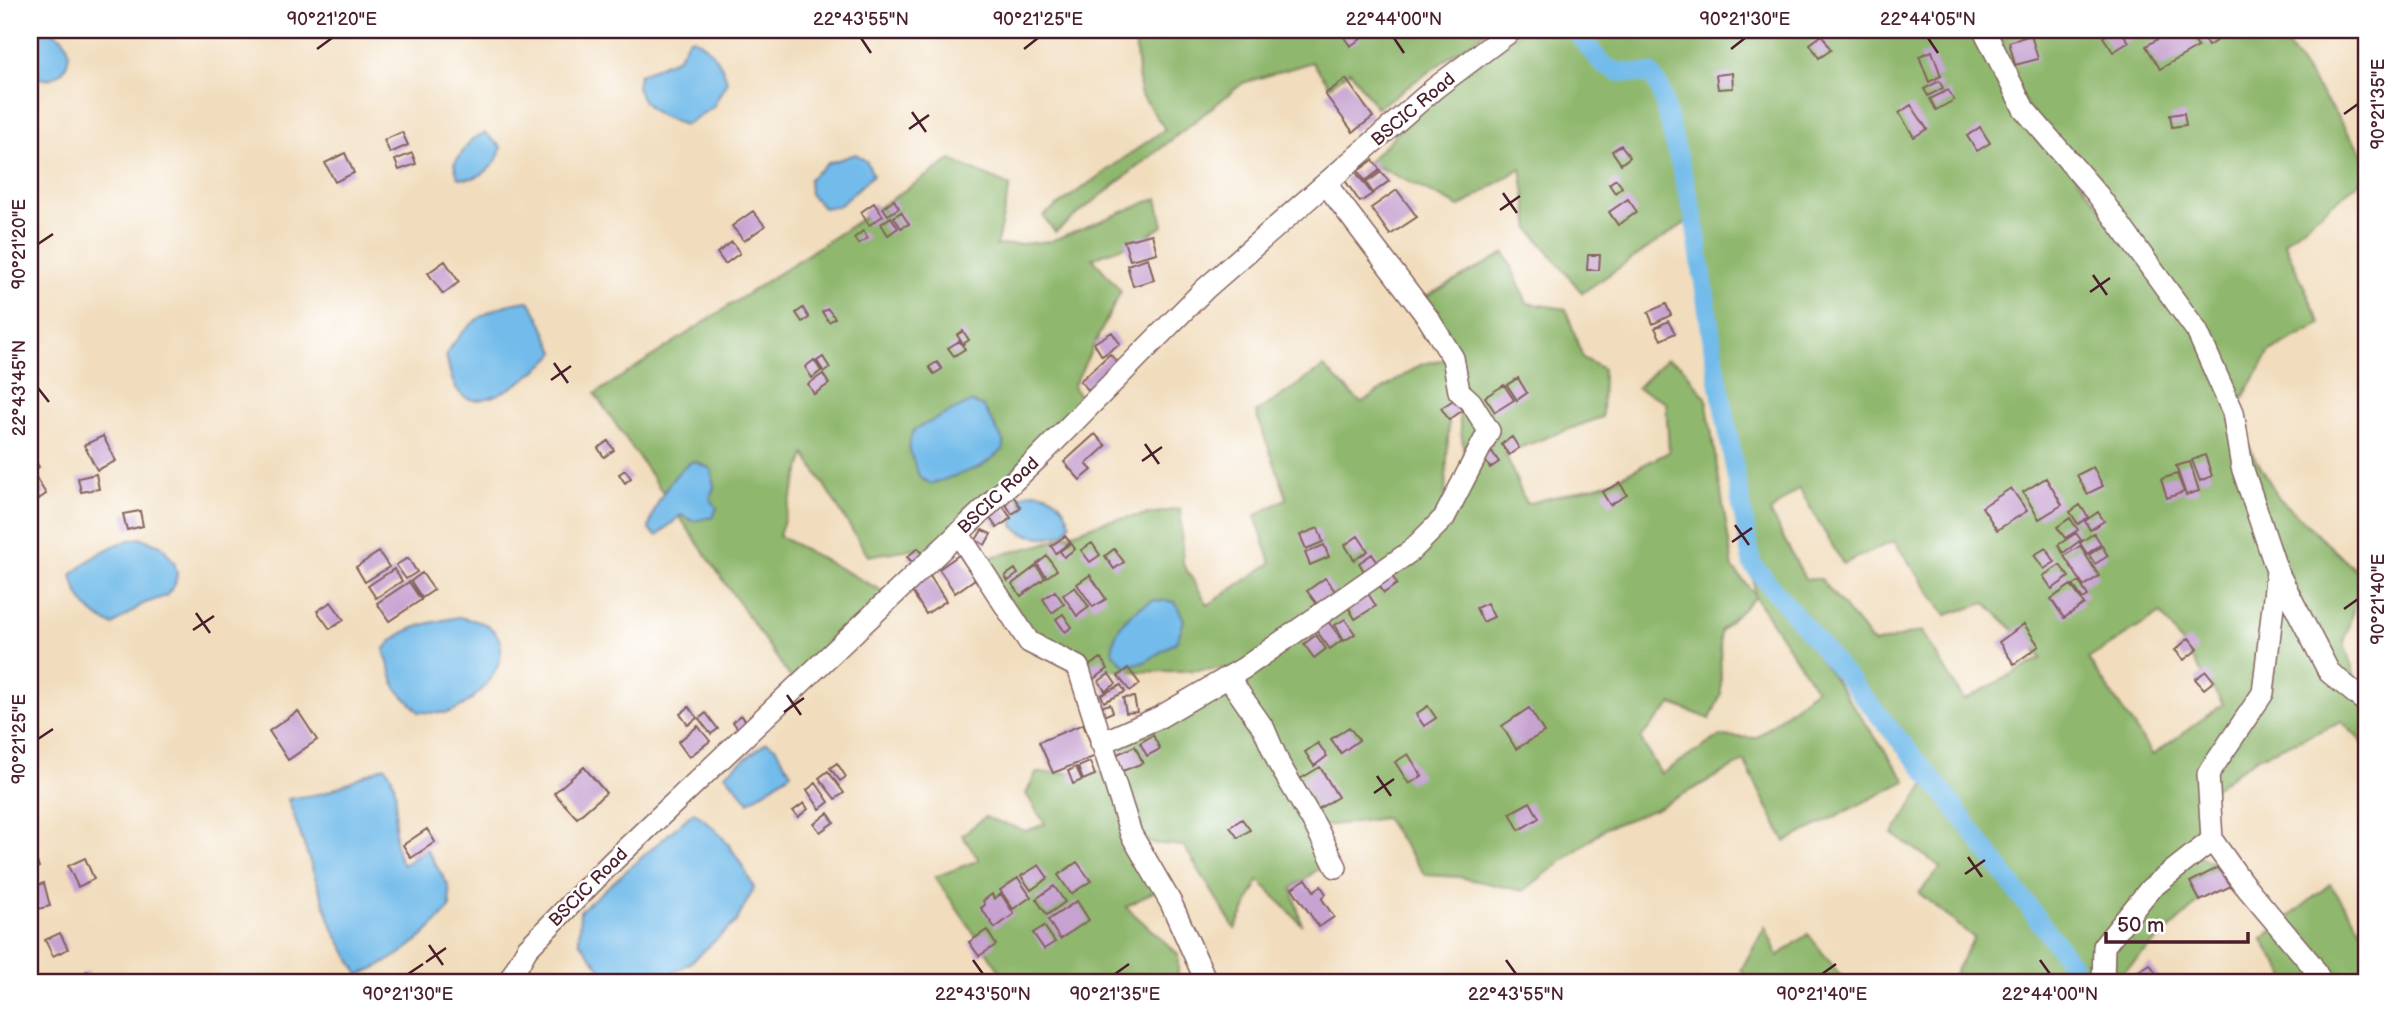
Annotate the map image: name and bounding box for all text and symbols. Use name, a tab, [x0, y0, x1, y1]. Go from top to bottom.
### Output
text: 90°21'20"E	[287, 9, 377, 30]
text: 22°43'55"N	[813, 9, 909, 30]
text: 90°21'25"E	[993, 9, 1083, 30]
text: 22°44'00"N	[1346, 9, 1442, 30]
text: 90°21'30"E	[1700, 9, 1791, 30]
text: 22°44'05"N	[1880, 9, 1976, 30]
text: 90°21'35"E	[2368, 59, 2389, 149]
street label: BSCIC Road	[1367, 68, 1459, 150]
text: 90°21'20"E	[9, 199, 30, 289]
text: 22°43'45"N	[9, 340, 30, 436]
street label: BSCIC Road	[954, 453, 1043, 538]
text: 90°21'40"E	[2368, 553, 2389, 644]
text: 90°21'25"E	[9, 694, 30, 784]
street label: BSCIC Road	[545, 844, 632, 931]
scale bar	[2106, 901, 2248, 945]
text: 50 m	[2117, 913, 2164, 938]
text: 90°21'30"E	[363, 984, 454, 1005]
text: 22°43'50"N	[935, 984, 1031, 1005]
text: 90°21'35"E	[1070, 984, 1160, 1005]
text: 22°43'55"N	[1468, 984, 1564, 1005]
text: 90°21'40"E	[1777, 984, 1868, 1005]
text: 22°44'00"N	[2002, 984, 2098, 1005]

